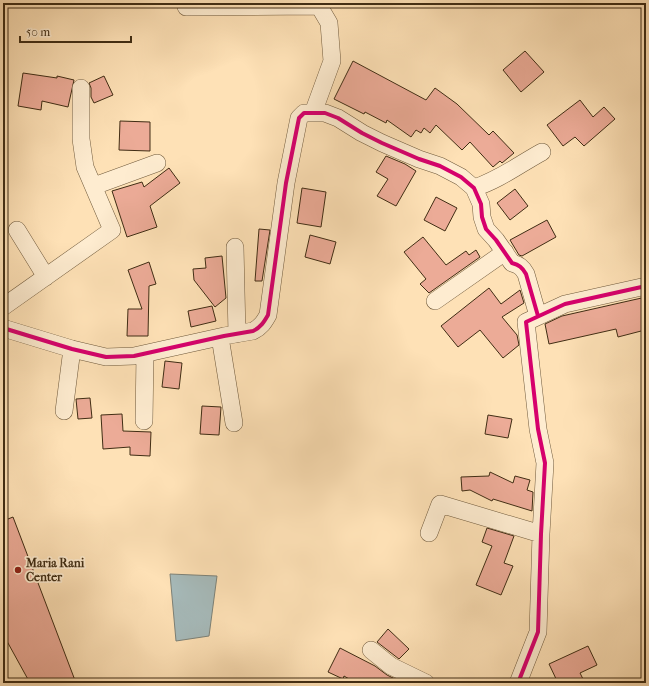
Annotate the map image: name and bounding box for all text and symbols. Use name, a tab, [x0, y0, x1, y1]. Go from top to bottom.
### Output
scale bar	[20, 18, 131, 44]
text: 50 m	[26, 25, 50, 39]
place label: Maria Rani Center	[25, 556, 85, 584]
marker: Maria Rani Center	[13, 565, 23, 575]

